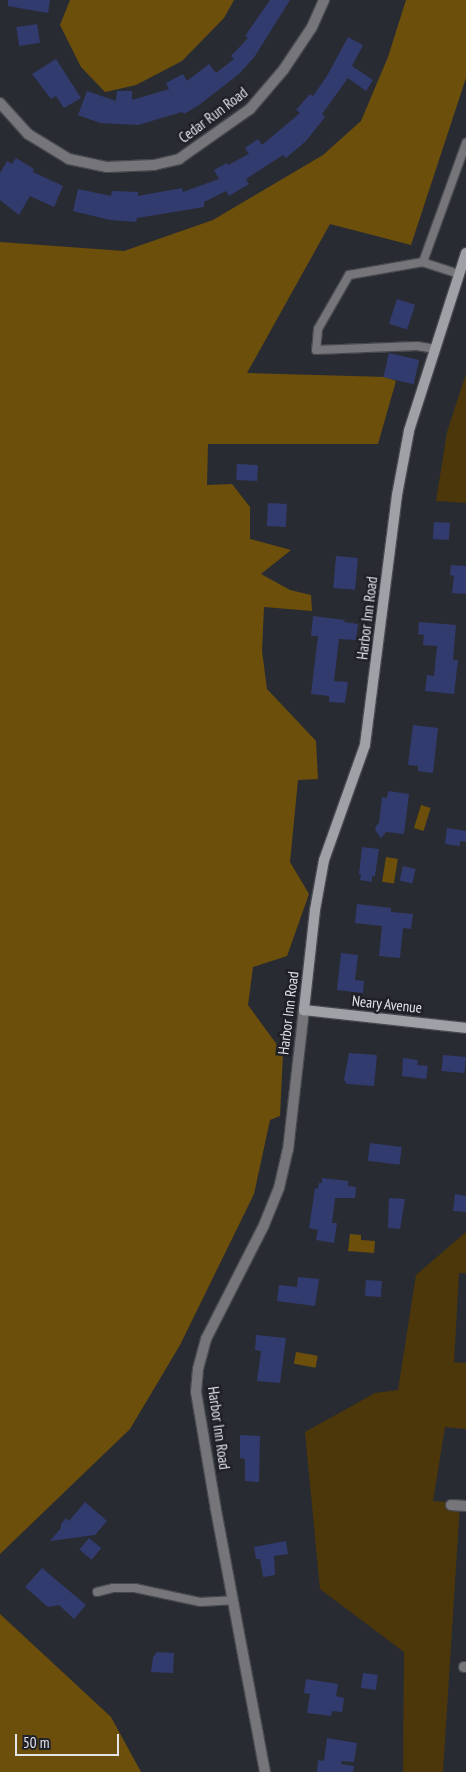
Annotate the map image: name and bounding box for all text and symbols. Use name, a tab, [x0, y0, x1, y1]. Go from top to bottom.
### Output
street label: Cedar Run Road	[175, 83, 251, 147]
street label: Harbor Inn Road	[353, 575, 381, 661]
street label: Harbor Inn Road	[274, 970, 302, 1056]
street label: Neary Avenue	[351, 991, 423, 1017]
street label: Harbor Inn Road	[204, 1385, 234, 1471]
scale bar	[18, 1724, 121, 1756]
text: 50 m	[23, 1733, 49, 1752]

